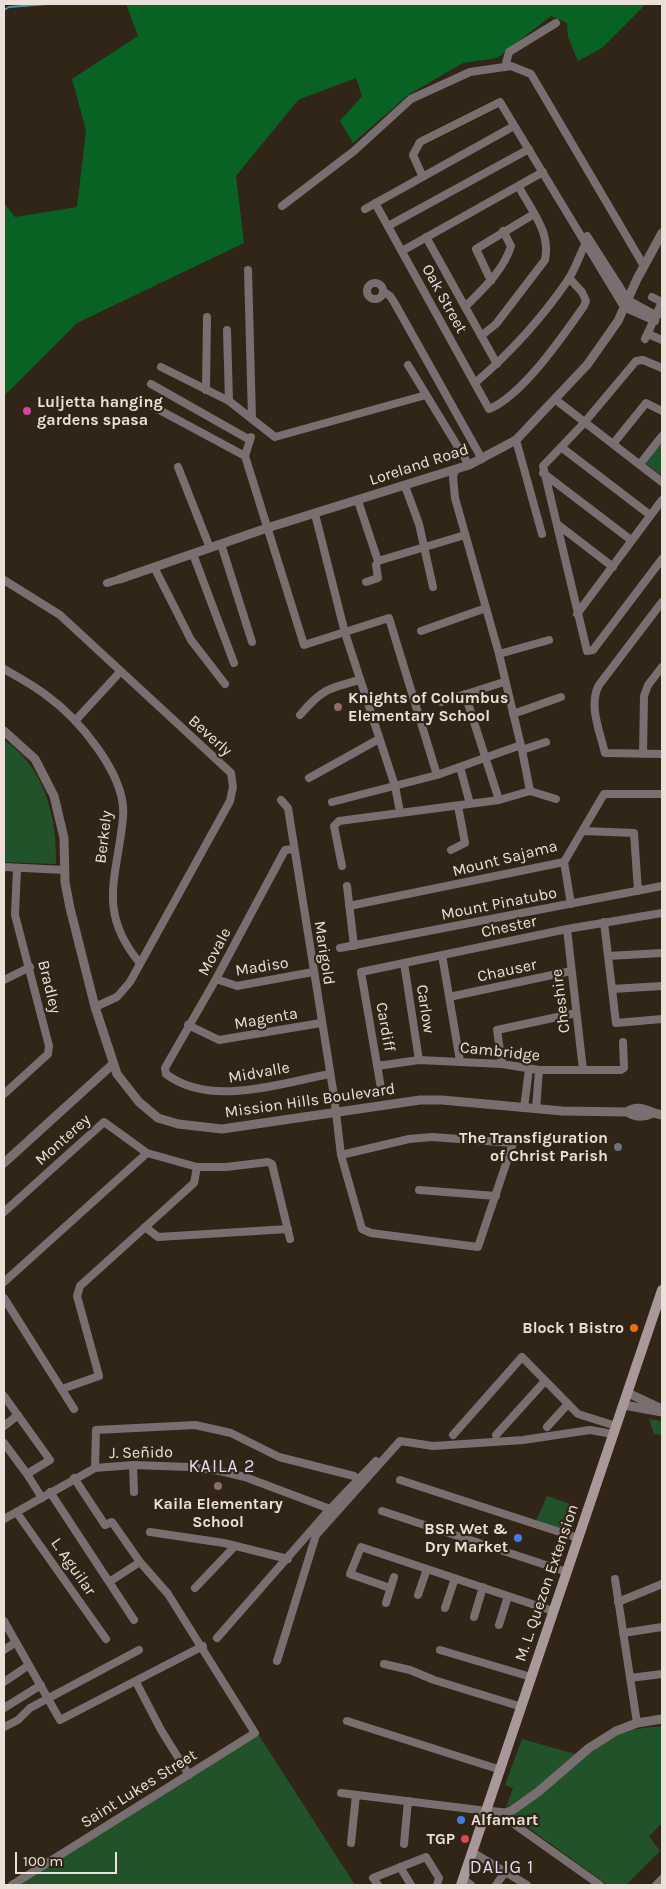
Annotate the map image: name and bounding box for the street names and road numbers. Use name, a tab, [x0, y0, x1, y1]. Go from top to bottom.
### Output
street label: Oak Street	[417, 261, 471, 337]
street label: Loreland Road	[367, 440, 471, 490]
street label: Beverly	[184, 711, 236, 761]
street label: Berkely	[91, 809, 117, 865]
street label: Mount Sajama	[451, 837, 559, 881]
street label: Mount Pinatubo	[440, 883, 558, 925]
street label: Chester	[480, 912, 538, 942]
street label: Marigold	[309, 920, 339, 986]
street label: Movale	[194, 925, 236, 979]
street label: Madiso	[234, 953, 290, 981]
street label: Chauser	[475, 955, 539, 987]
street label: Bradley	[33, 958, 65, 1016]
street label: Cheshire	[548, 968, 574, 1034]
street label: Carlow	[412, 983, 438, 1035]
street label: Cardiff	[371, 1001, 399, 1053]
street label: Magenta	[233, 1004, 299, 1034]
street label: Cambridge	[459, 1038, 541, 1066]
street label: Midvalle	[227, 1058, 291, 1088]
street label: Mission Hills Boulevard	[224, 1080, 396, 1122]
street label: Monterey	[31, 1110, 95, 1170]
street label: J. Señido	[109, 1443, 173, 1463]
street label: M. L. Quezon Extension	[511, 1502, 583, 1664]
street label: L. Aguilar	[46, 1535, 100, 1599]
street label: Saint Lukes Street	[77, 1746, 201, 1832]

